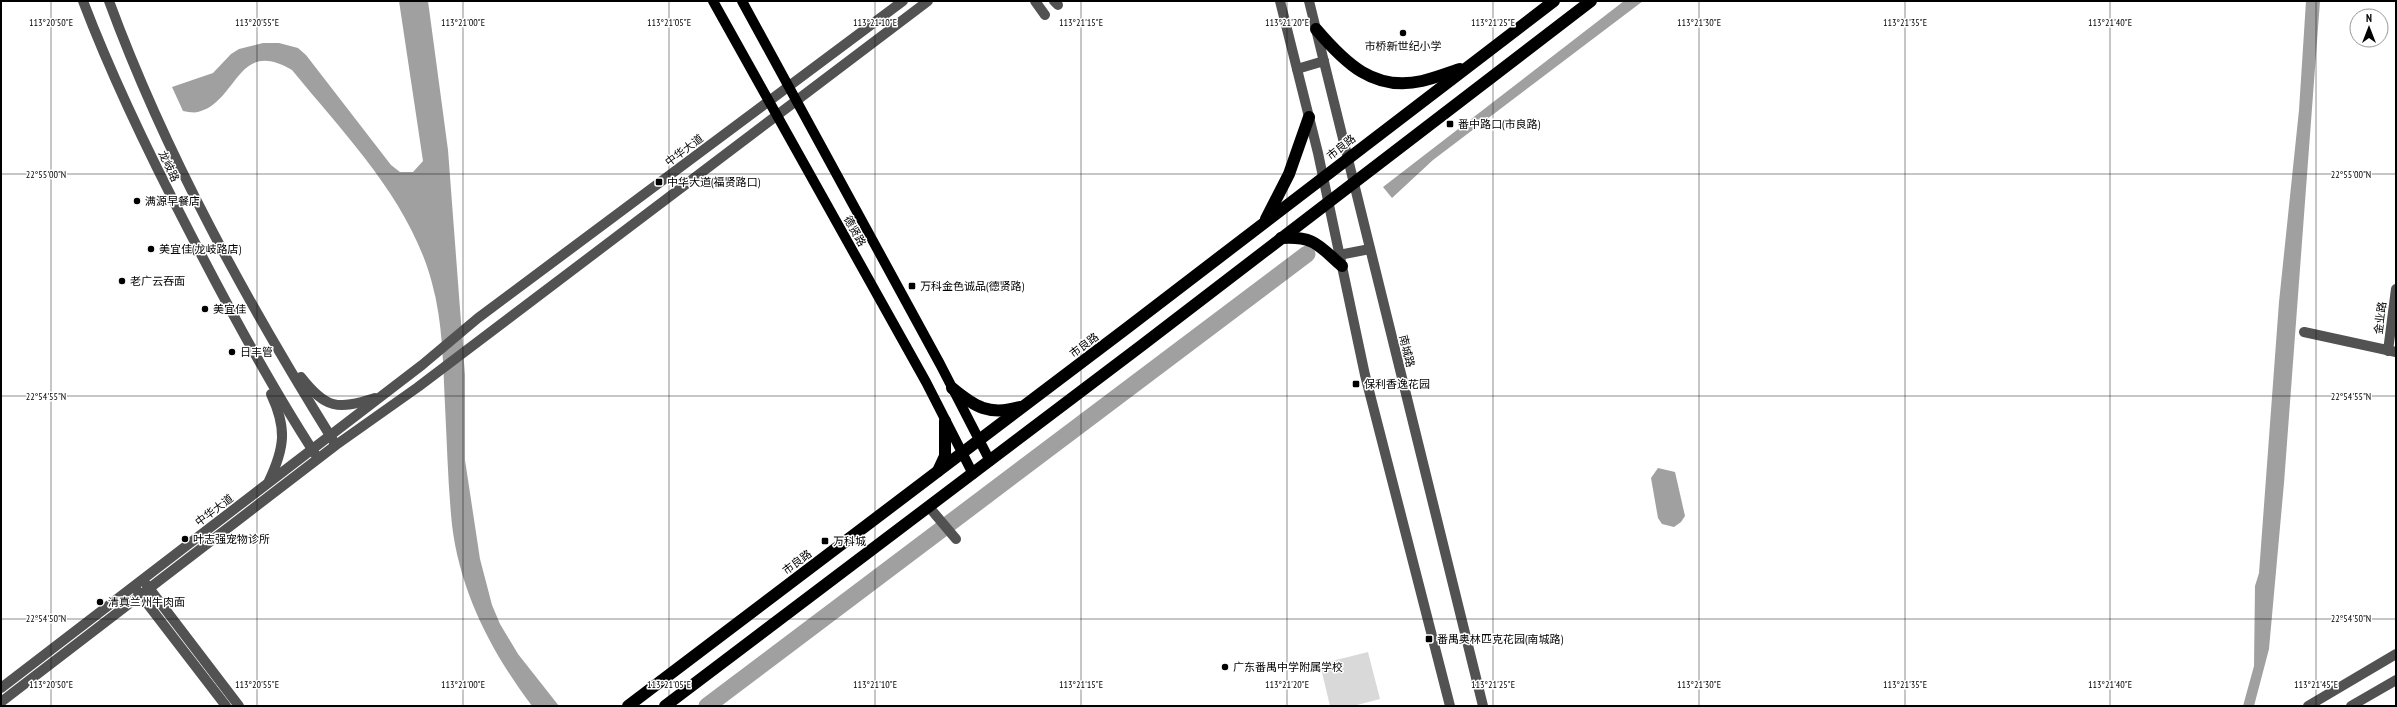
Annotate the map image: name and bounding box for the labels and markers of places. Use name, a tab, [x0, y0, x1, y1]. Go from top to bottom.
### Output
marker: 市桥新世纪小学	[1398, 28, 1408, 38]
place label: 市桥新世纪小学	[1365, 39, 1442, 53]
place label: 番中路口(市良路)	[1458, 117, 1541, 131]
marker: 番中路口(市良路)	[1445, 119, 1455, 129]
place label: 中华大道(福贤路口)	[667, 175, 761, 189]
marker: 中华大道(福贤路口)	[654, 177, 664, 187]
place label: 满源早餐店	[145, 194, 200, 208]
marker: 满源早餐店	[132, 196, 142, 206]
place label: 美宜佳(龙岐路店)	[159, 242, 242, 256]
marker: 美宜佳(龙岐路店)	[146, 244, 156, 254]
place label: 老广云吞面	[130, 274, 185, 288]
marker: 老广云吞面	[117, 276, 127, 286]
place label: 万科金色诚品(德贤路)	[920, 279, 1025, 293]
marker: 万科金色诚品(德贤路)	[907, 281, 917, 291]
place label: 美宜佳	[213, 302, 246, 316]
marker: 美宜佳	[200, 304, 210, 314]
place label: 日丰管	[240, 345, 273, 359]
marker: 日丰管	[227, 347, 237, 357]
place label: 保利香逸花园	[1364, 377, 1430, 391]
marker: 保利香逸花园	[1351, 379, 1361, 389]
place label: 叶志强宠物诊所	[193, 532, 270, 546]
marker: 叶志强宠物诊所	[180, 534, 190, 544]
place label: 万科城	[833, 534, 866, 548]
marker: 万科城	[820, 536, 830, 546]
place label: 清真兰州牛肉面	[108, 595, 185, 609]
marker: 清真兰州牛肉面	[95, 597, 105, 607]
place label: 番禺奥林匹克花园(南城路)	[1437, 632, 1564, 646]
marker: 番禺奥林匹克花园(南城路)	[1424, 634, 1434, 644]
place label: 广东番禺中学附属学校	[1233, 660, 1343, 674]
marker: 广东番禺中学附属学校	[1220, 662, 1230, 672]

